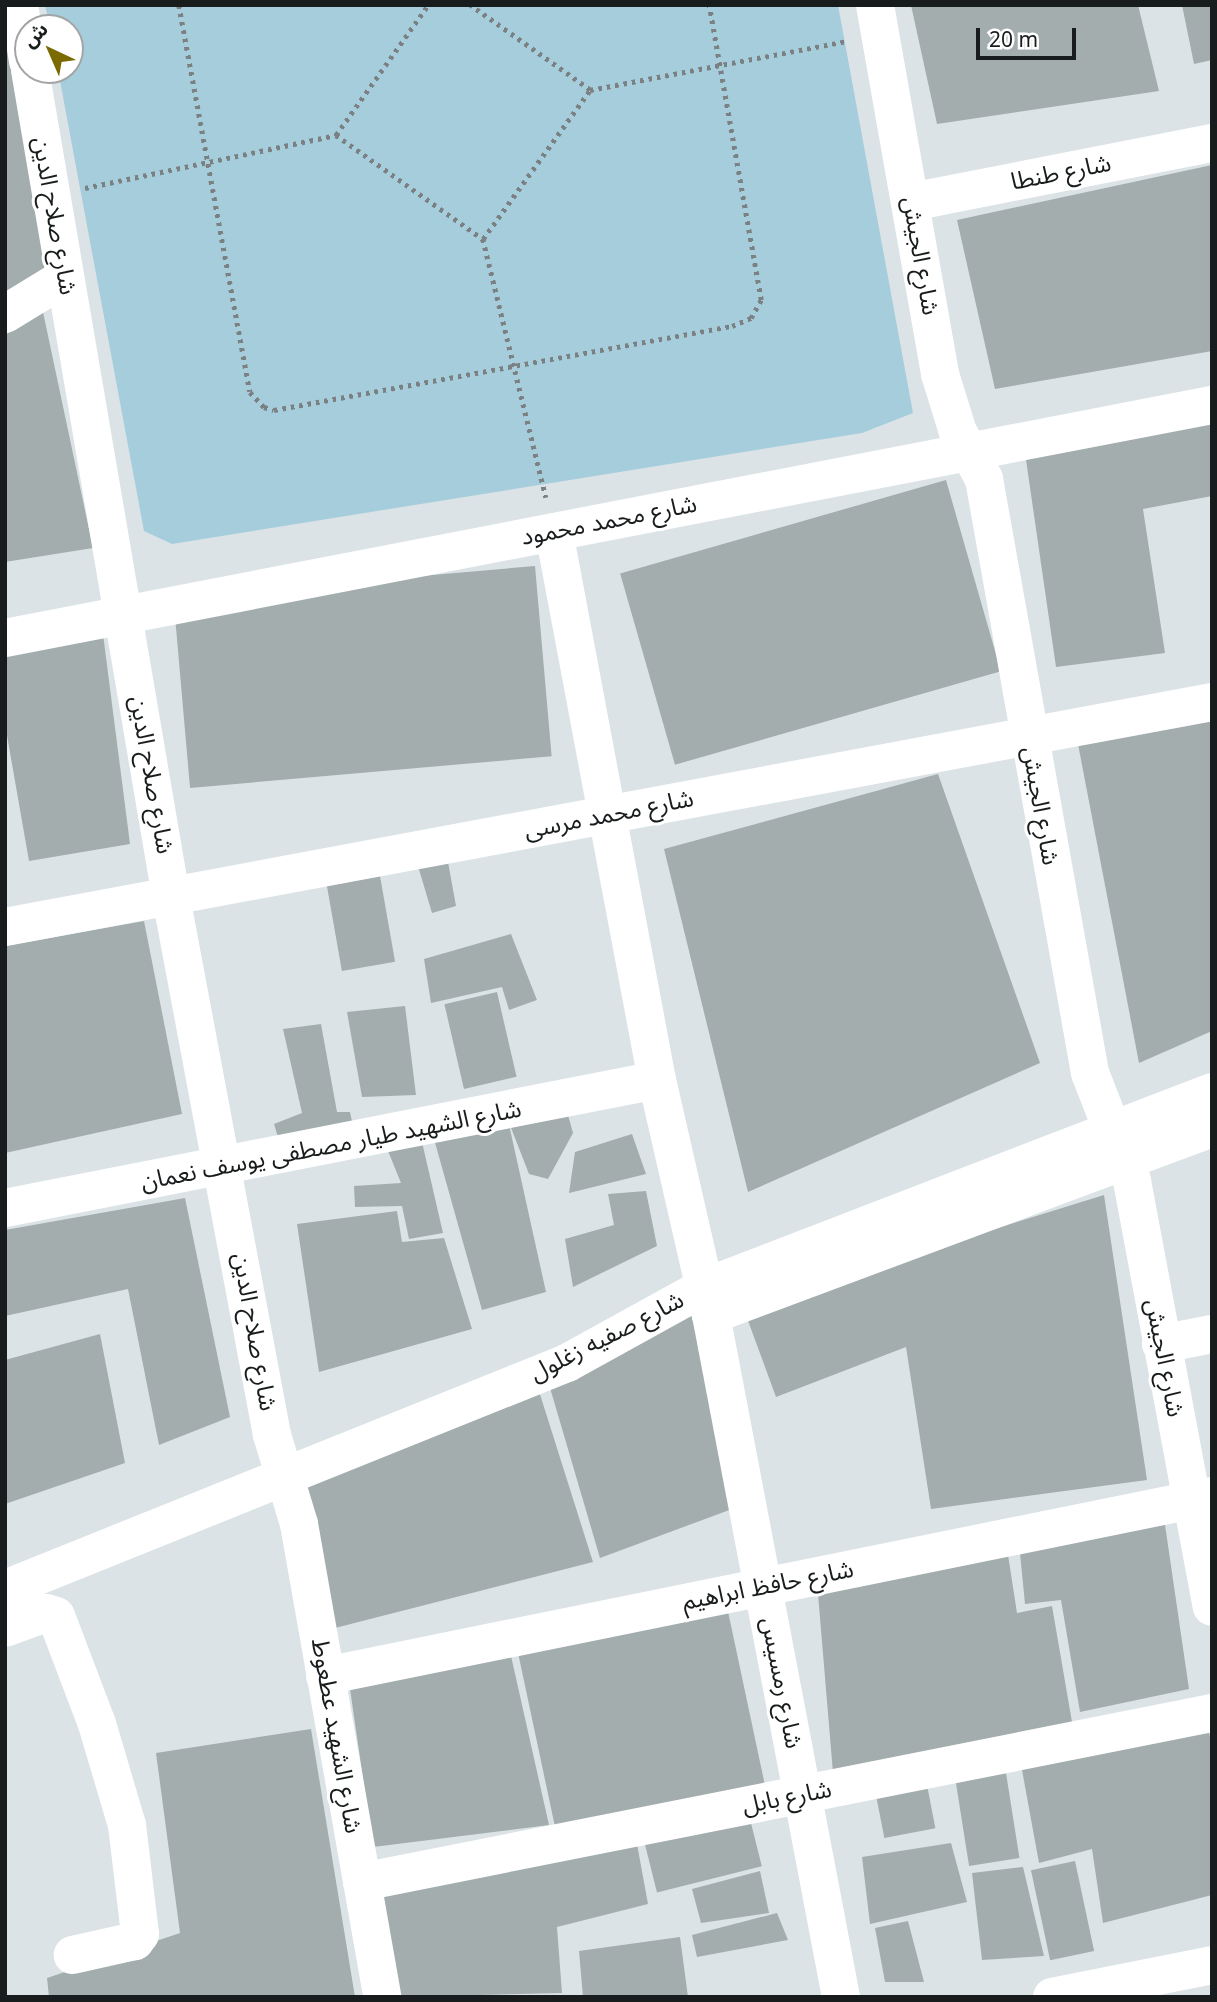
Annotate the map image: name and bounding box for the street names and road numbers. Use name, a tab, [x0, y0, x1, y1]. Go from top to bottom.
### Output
street label: شارع صلاح الدين	[26, 135, 82, 297]
street label: شارع طنطا	[1008, 149, 1114, 197]
street label: شارع الجيش	[895, 195, 945, 317]
street label: شارع محمد محمود	[519, 490, 699, 552]
street label: شارع صلاح الدين	[123, 694, 179, 856]
street label: شارع الجيش	[1015, 745, 1065, 867]
street label: شارع محمد مرسى	[522, 784, 696, 846]
street label: شارع الشهيد طيار مصطفى يوسف نعمان	[138, 1095, 524, 1197]
street label: شارع صلاح الدين	[226, 1251, 282, 1413]
street label: شارع صفيه زغلول	[525, 1286, 689, 1388]
street label: شارع الجيش	[1138, 1297, 1190, 1419]
street label: شارع حافظ ابراهيم	[680, 1555, 856, 1617]
street label: شارع رمسيس	[754, 1615, 808, 1751]
street label: شارع الشهيد عطعوط	[305, 1636, 367, 1836]
street label: شارع بابل	[740, 1775, 834, 1821]

